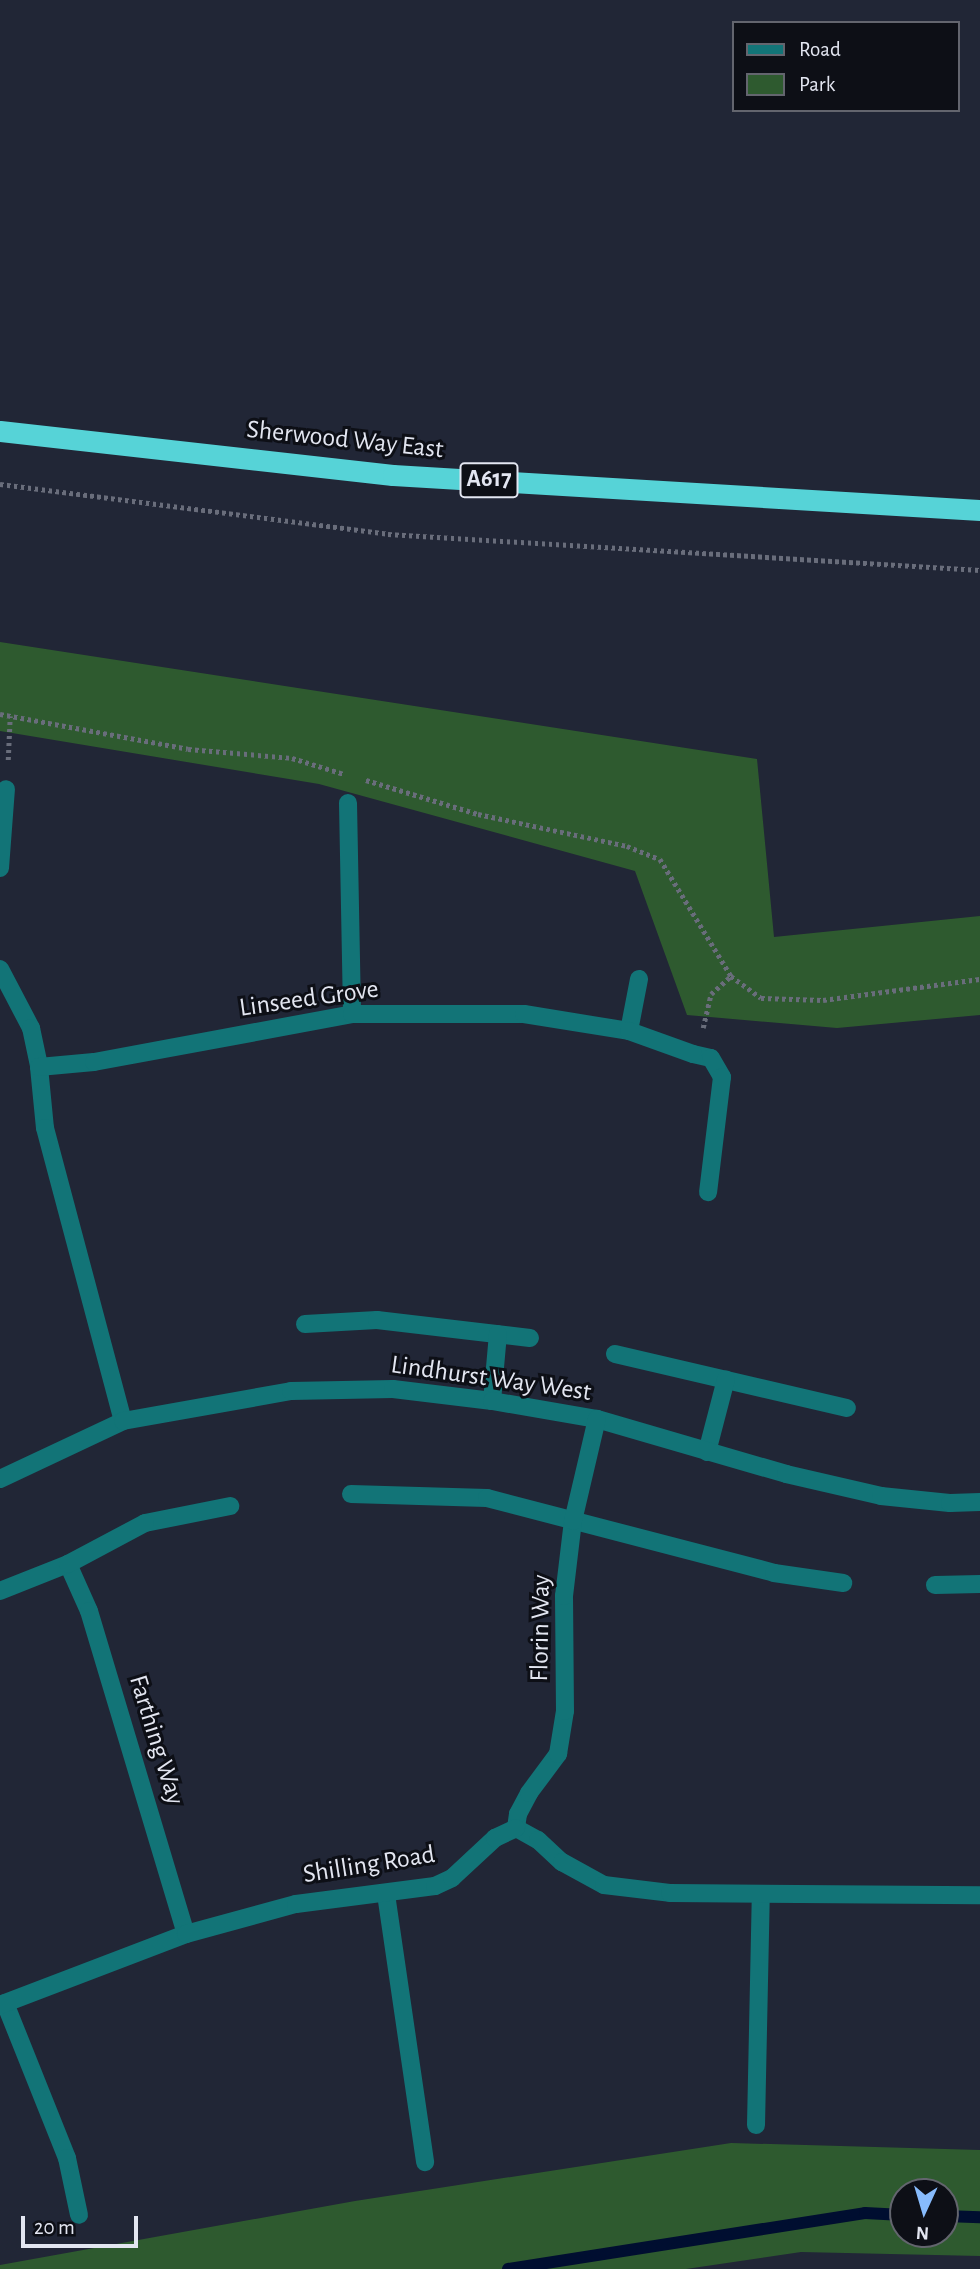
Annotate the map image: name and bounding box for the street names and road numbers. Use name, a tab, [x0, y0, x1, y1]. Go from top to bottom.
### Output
street label: Sherwood Way East	[245, 414, 445, 466]
road number: A617	[459, 460, 519, 500]
street label: Linseed Grove	[237, 974, 381, 1024]
street label: Lindhurst Way West	[389, 1349, 593, 1409]
street label: Florin Way	[524, 1574, 558, 1682]
street label: Farthing Way	[122, 1671, 190, 1809]
street label: Shilling Road	[301, 1839, 437, 1891]

